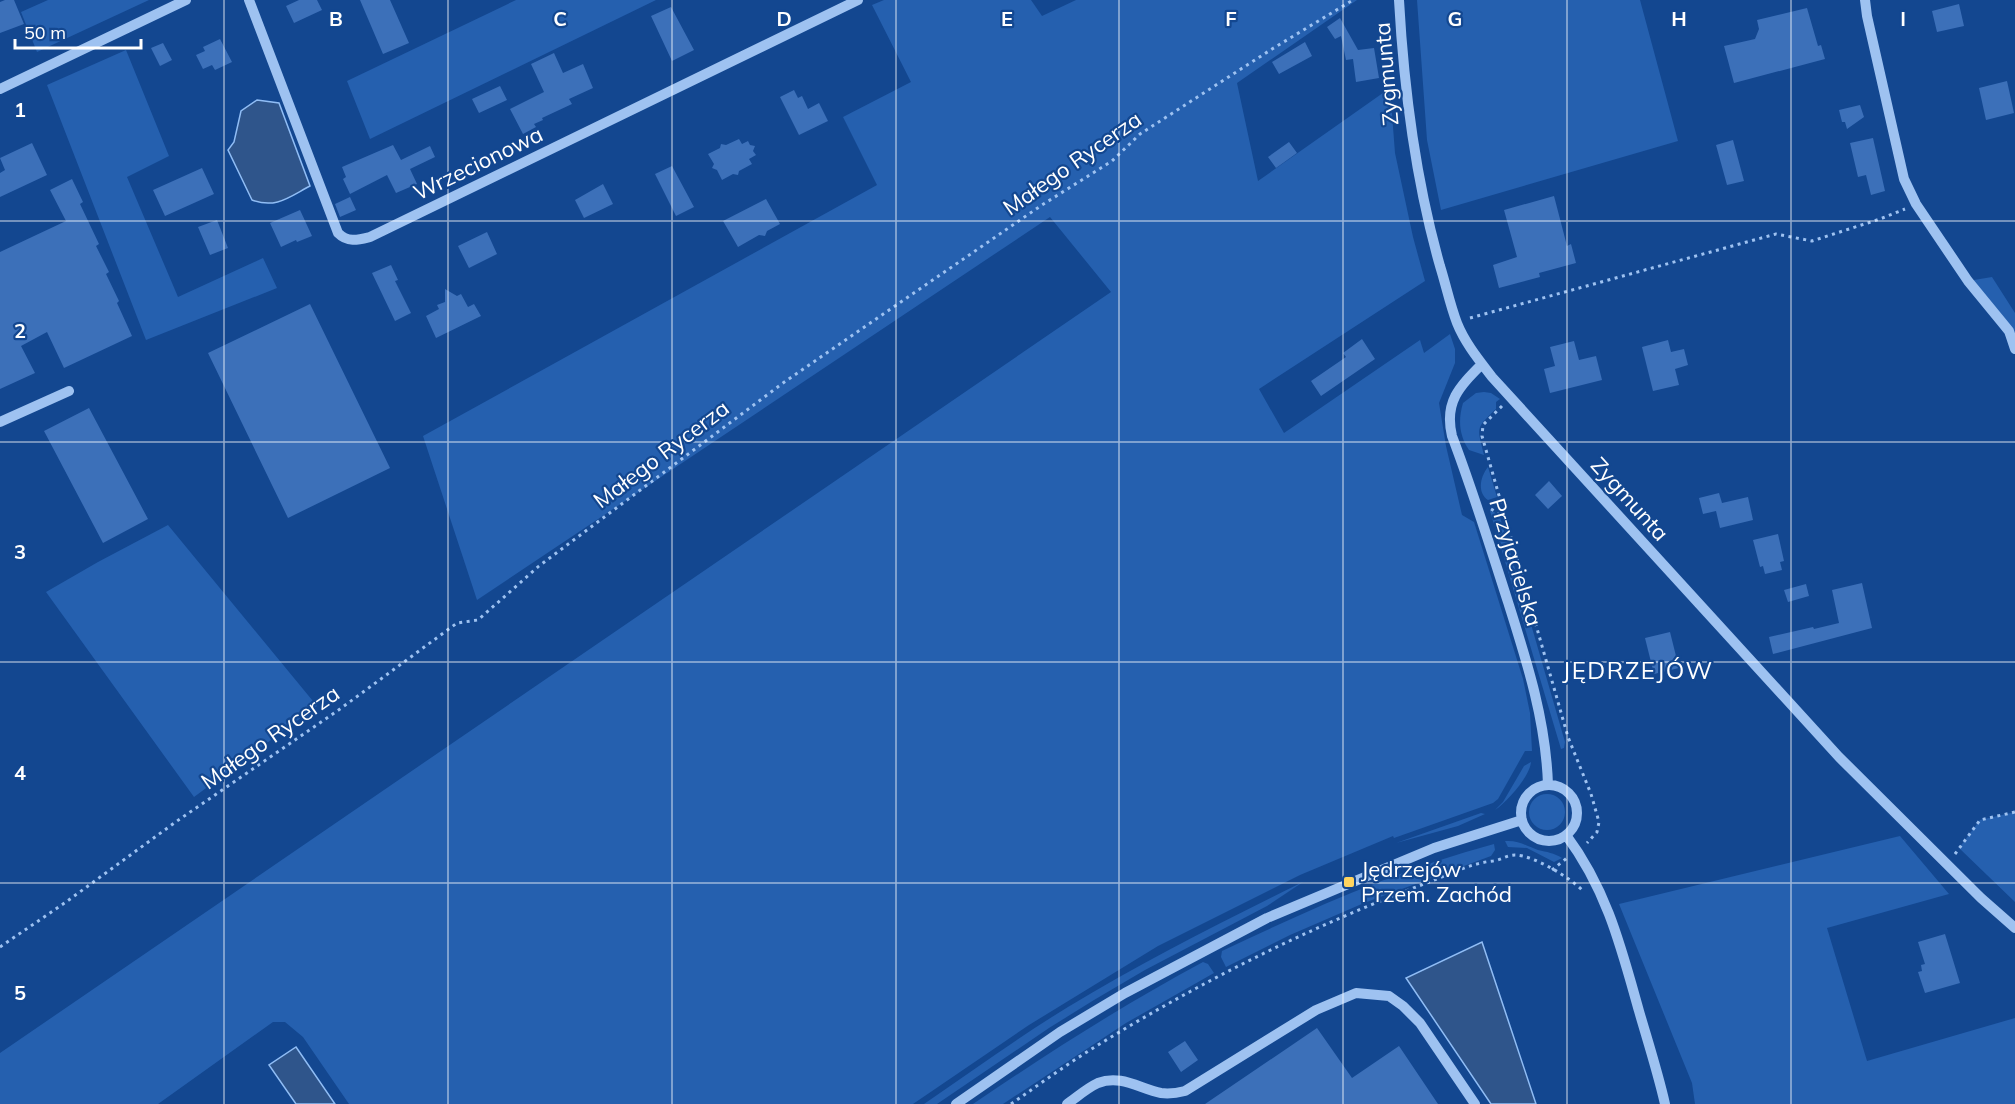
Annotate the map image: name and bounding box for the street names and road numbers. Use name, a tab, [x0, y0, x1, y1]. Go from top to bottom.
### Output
street label: Zygmunta	[1368, 21, 1404, 127]
street label: Małego Rycerza	[997, 105, 1147, 221]
street label: Wrzecionowa	[409, 120, 547, 206]
street label: Małego Rycerza	[588, 394, 734, 514]
street label: Zygmunta	[1585, 451, 1675, 547]
street label: Przyjacielska	[1483, 495, 1549, 629]
street label: Małego Rycerza	[195, 679, 345, 795]

